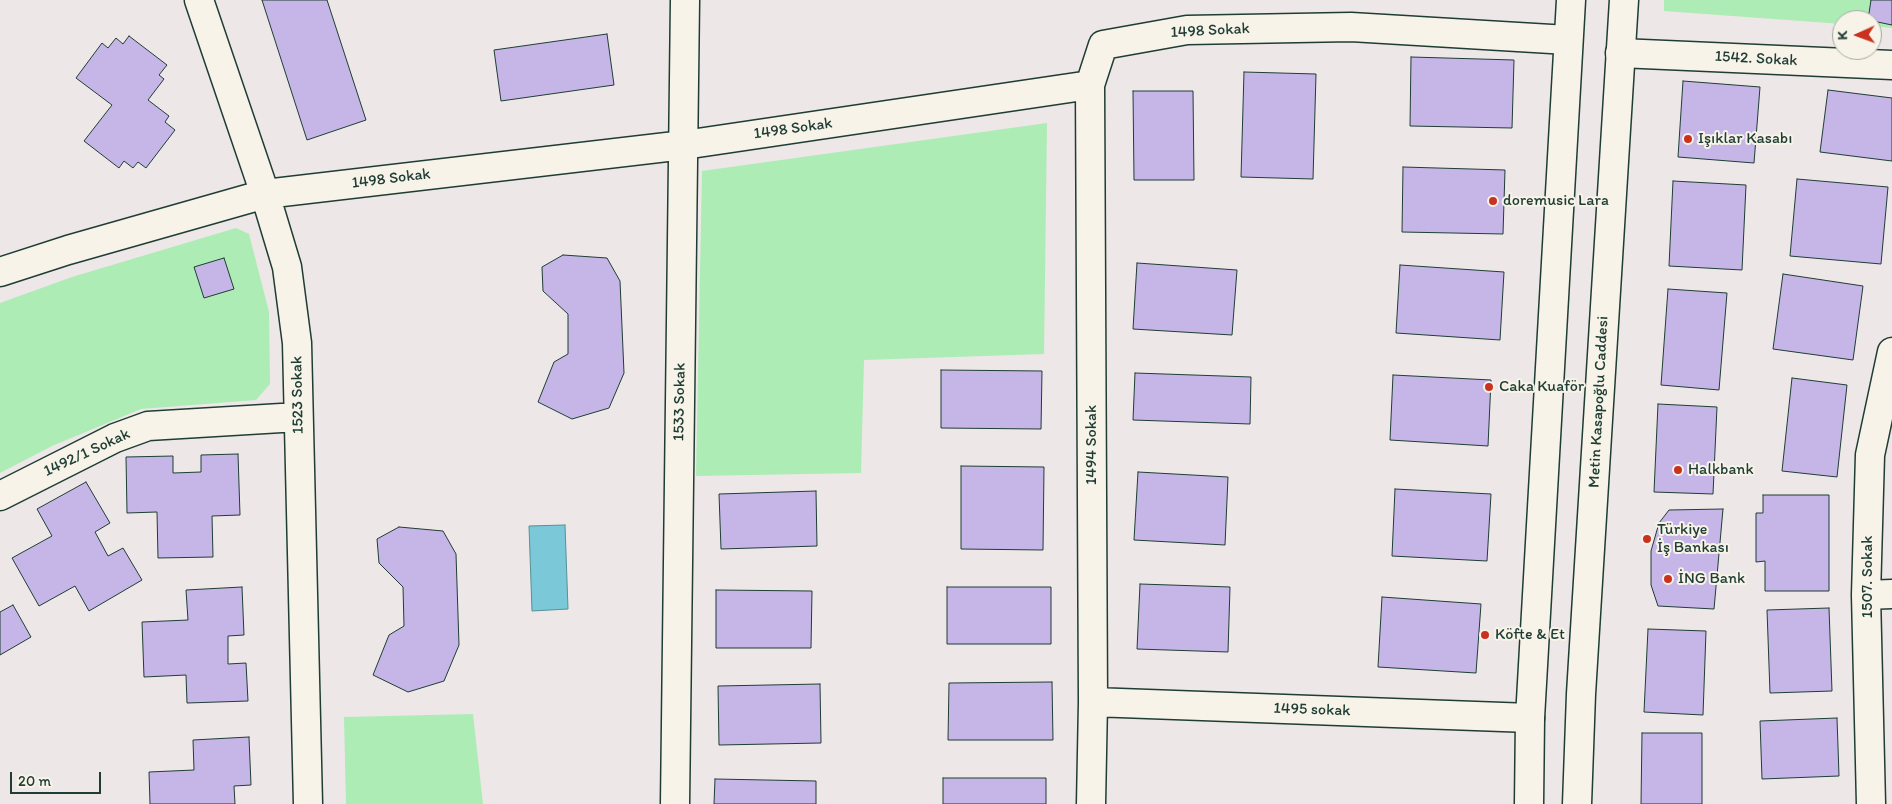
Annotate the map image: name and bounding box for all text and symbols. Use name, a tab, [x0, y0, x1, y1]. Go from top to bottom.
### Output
north arrow	[1832, 10, 1882, 60]
street label: 1498 Sokak	[1170, 19, 1250, 43]
text: K	[1834, 31, 1851, 40]
street label: 1542. Sokak	[1714, 47, 1798, 71]
street label: 1498 Sokak	[752, 114, 834, 144]
place label: Işıklar Kasabı	[1698, 129, 1792, 149]
marker: Işıklar Kasabı	[1682, 133, 1694, 145]
street label: 1498 Sokak	[350, 165, 432, 193]
place label: doremusic Lara	[1503, 191, 1609, 211]
marker: doremusic Lara	[1487, 195, 1499, 207]
street label: Metin Kasapoğlu Caddesi	[1585, 316, 1613, 488]
street label: 1523 Sokak	[288, 356, 308, 434]
street label: 1533 Sokak	[670, 363, 690, 441]
place label: Caka Kuaför	[1499, 377, 1584, 397]
marker: Caka Kuaför	[1483, 381, 1495, 393]
street label: 1494 Sokak	[1082, 405, 1102, 485]
street label: 1492/1 Sokak	[41, 425, 133, 481]
place label: Halkbank	[1688, 460, 1754, 480]
marker: Halkbank	[1672, 464, 1684, 476]
place label: Türkiye İş Bankası	[1657, 520, 1729, 558]
marker: Türkiye İş Bankası	[1641, 533, 1653, 545]
street label: 1507. Sokak	[1858, 536, 1878, 618]
place label: İNG Bank	[1678, 569, 1745, 589]
marker: İNG Bank	[1662, 573, 1674, 585]
place label: Köfte & Et	[1495, 625, 1565, 645]
marker: Köfte & Et	[1479, 629, 1491, 641]
street label: 1495 sokak	[1273, 699, 1351, 721]
scale bar	[12, 762, 104, 794]
text: 20 m	[18, 772, 51, 790]

